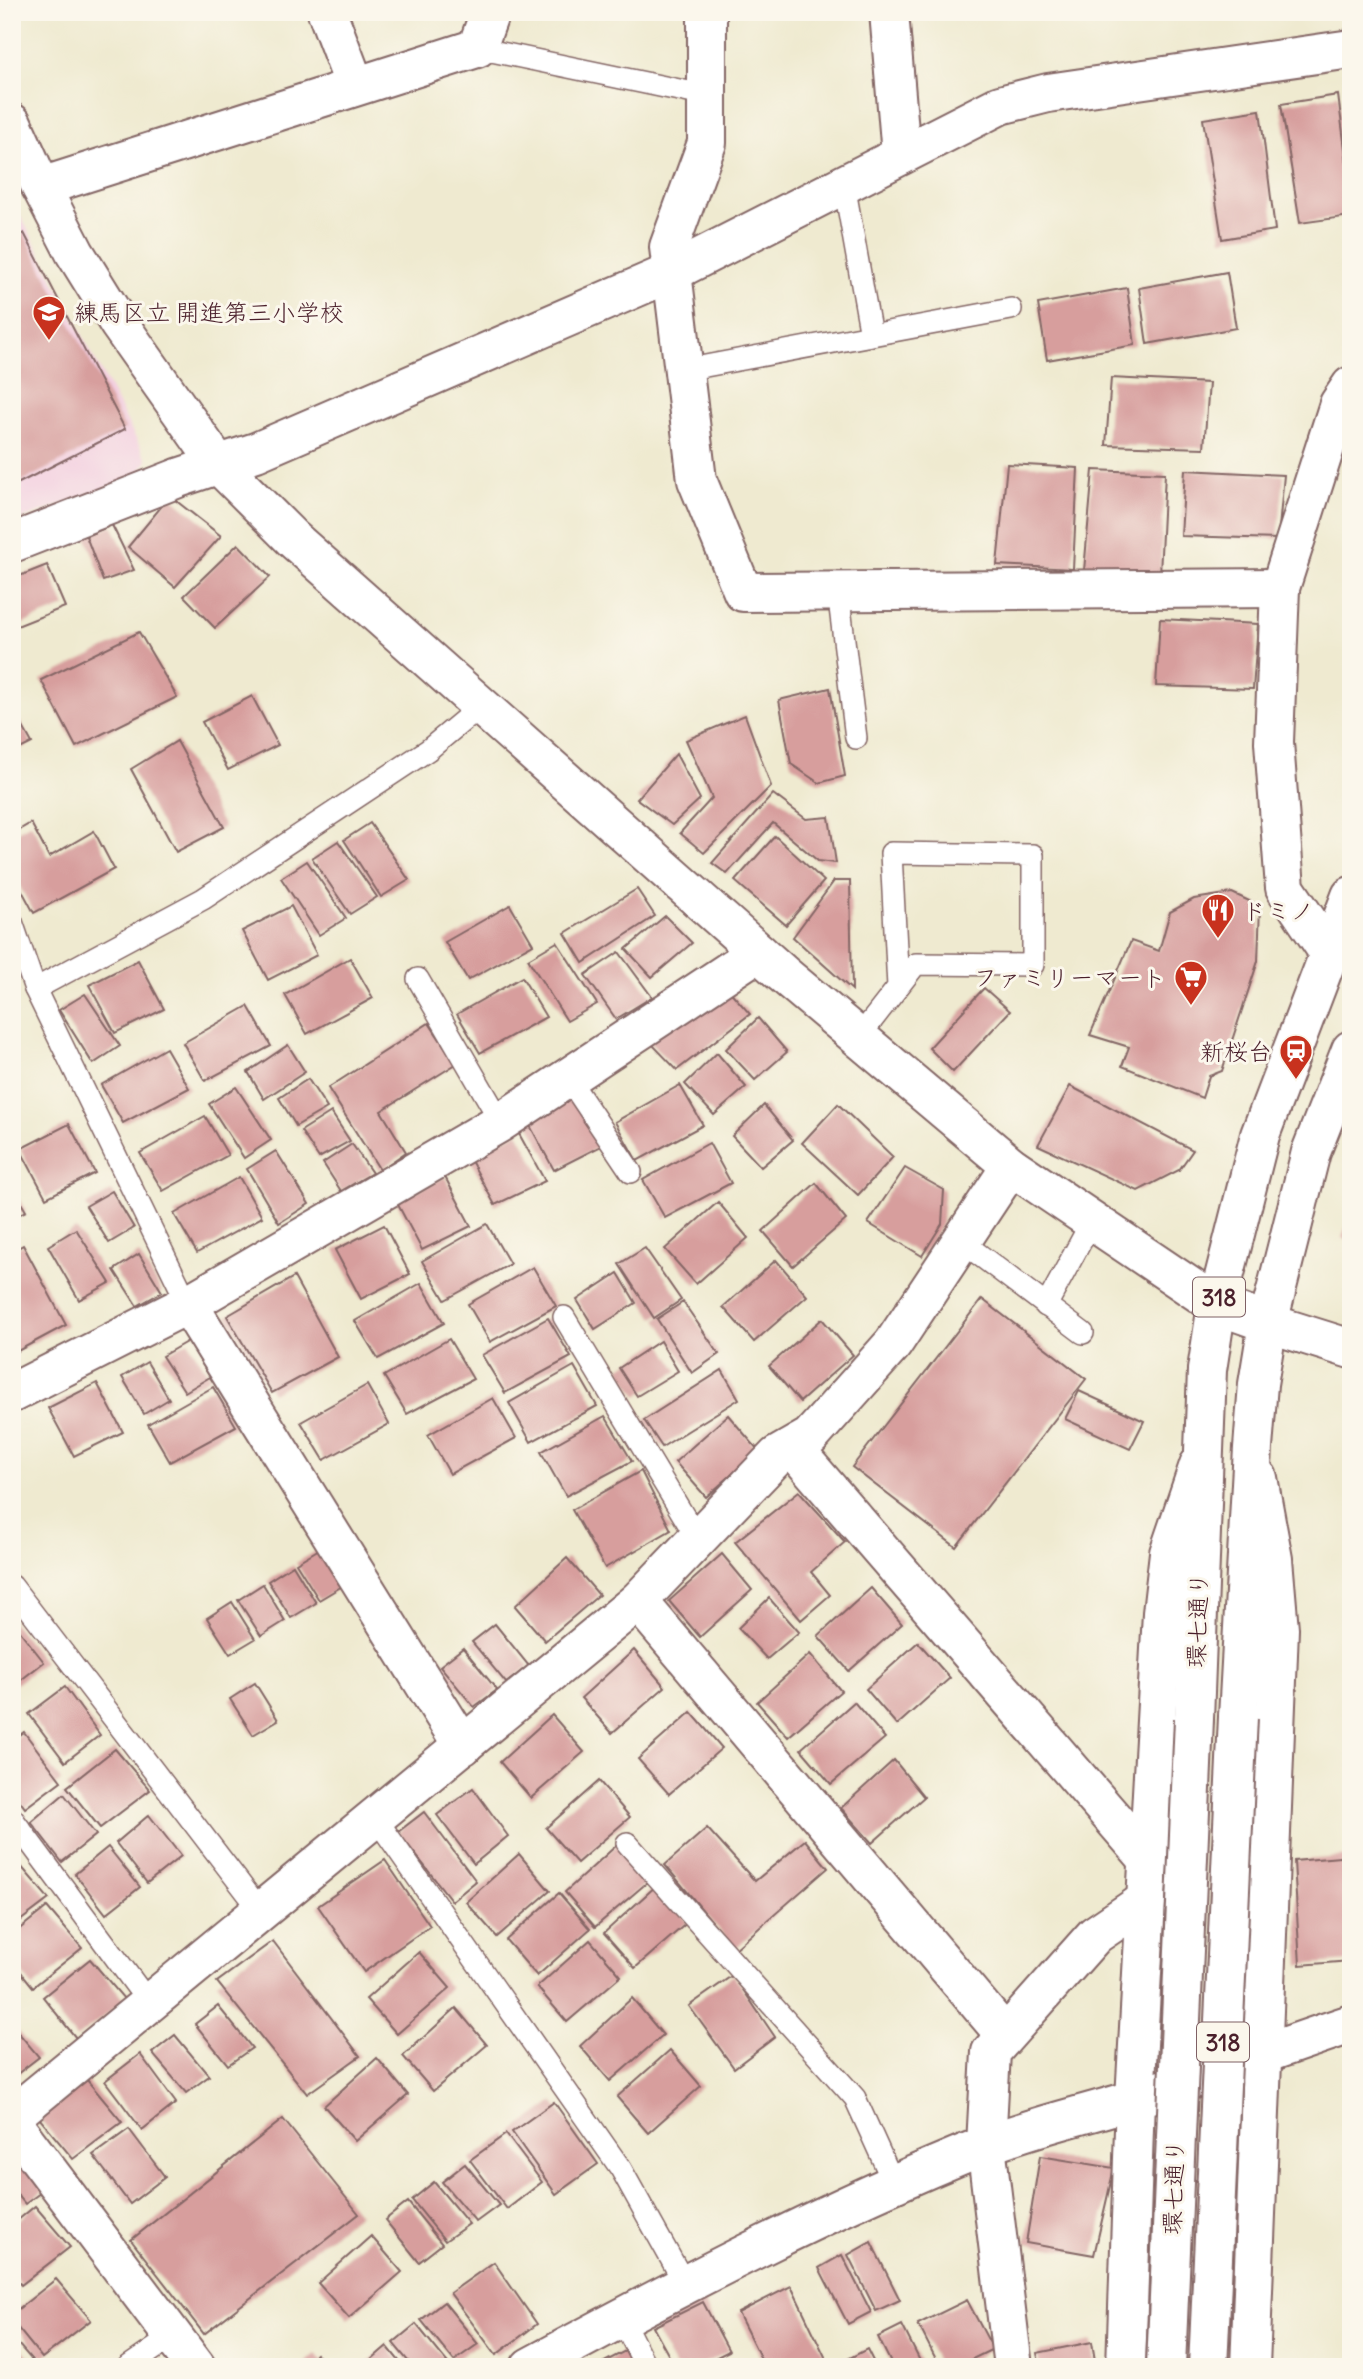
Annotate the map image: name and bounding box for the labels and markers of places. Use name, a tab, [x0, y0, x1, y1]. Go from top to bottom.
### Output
school or university icon: 練馬区立 開進第三小学校	[30, 293, 68, 342]
place label: 練馬区立 開進第三小学校	[74, 297, 344, 327]
restaurant icon: ドミノ	[1199, 891, 1237, 940]
place label: ドミノ	[1242, 895, 1314, 925]
supermarket icon: ファミリーマート	[1172, 958, 1210, 1007]
place label: ファミリーマート	[974, 962, 1166, 992]
station icon: 新桜台	[1277, 1032, 1315, 1081]
place label: 新桜台	[1200, 1036, 1272, 1066]

